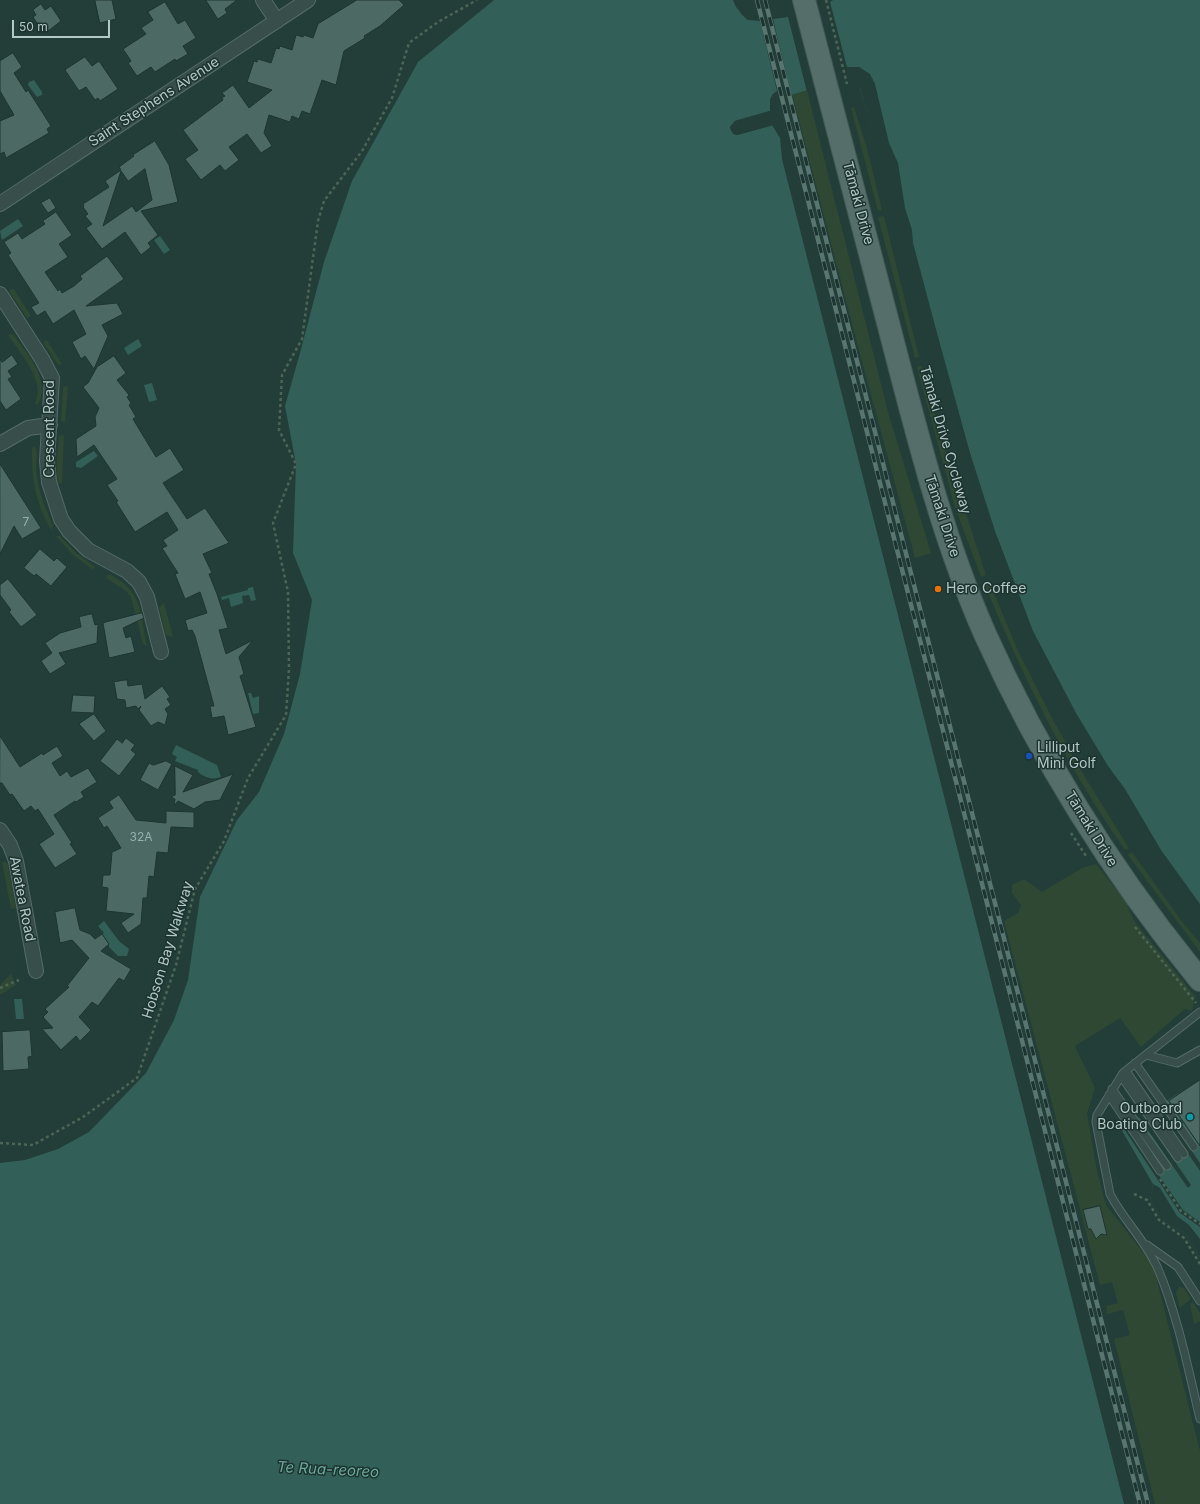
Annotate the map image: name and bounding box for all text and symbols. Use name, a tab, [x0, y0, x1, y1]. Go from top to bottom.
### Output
scale bar	[14, 12, 112, 38]
text: 50 m	[19, 19, 48, 34]
street label: Saint Stephens Avenue	[86, 53, 222, 151]
street label: Tāmaki Drive	[839, 159, 877, 247]
street label: Tāmaki Drive Cycleway	[916, 364, 974, 516]
street label: Crescent Road	[42, 380, 58, 478]
street label: Tāmaki Drive	[921, 473, 963, 559]
house number: 7	[23, 515, 29, 529]
place label: Hero Coffee	[946, 581, 1026, 597]
marker: Hero Coffee	[933, 584, 943, 594]
place label: Lilliput Mini Golf	[1037, 740, 1096, 772]
marker: Lilliput Mini Golf	[1024, 751, 1034, 761]
street label: Tāmaki Drive	[1061, 788, 1121, 870]
house number: 32A	[129, 830, 153, 844]
street label: Awatea Road	[6, 855, 38, 943]
street label: Hobson Bay Walkway	[139, 879, 197, 1021]
place label: Outboard Boating Club	[1097, 1101, 1182, 1134]
marker: Outboard Boating Club	[1185, 1112, 1195, 1122]
water label: Te Rua-reoreo	[277, 1458, 379, 1482]

